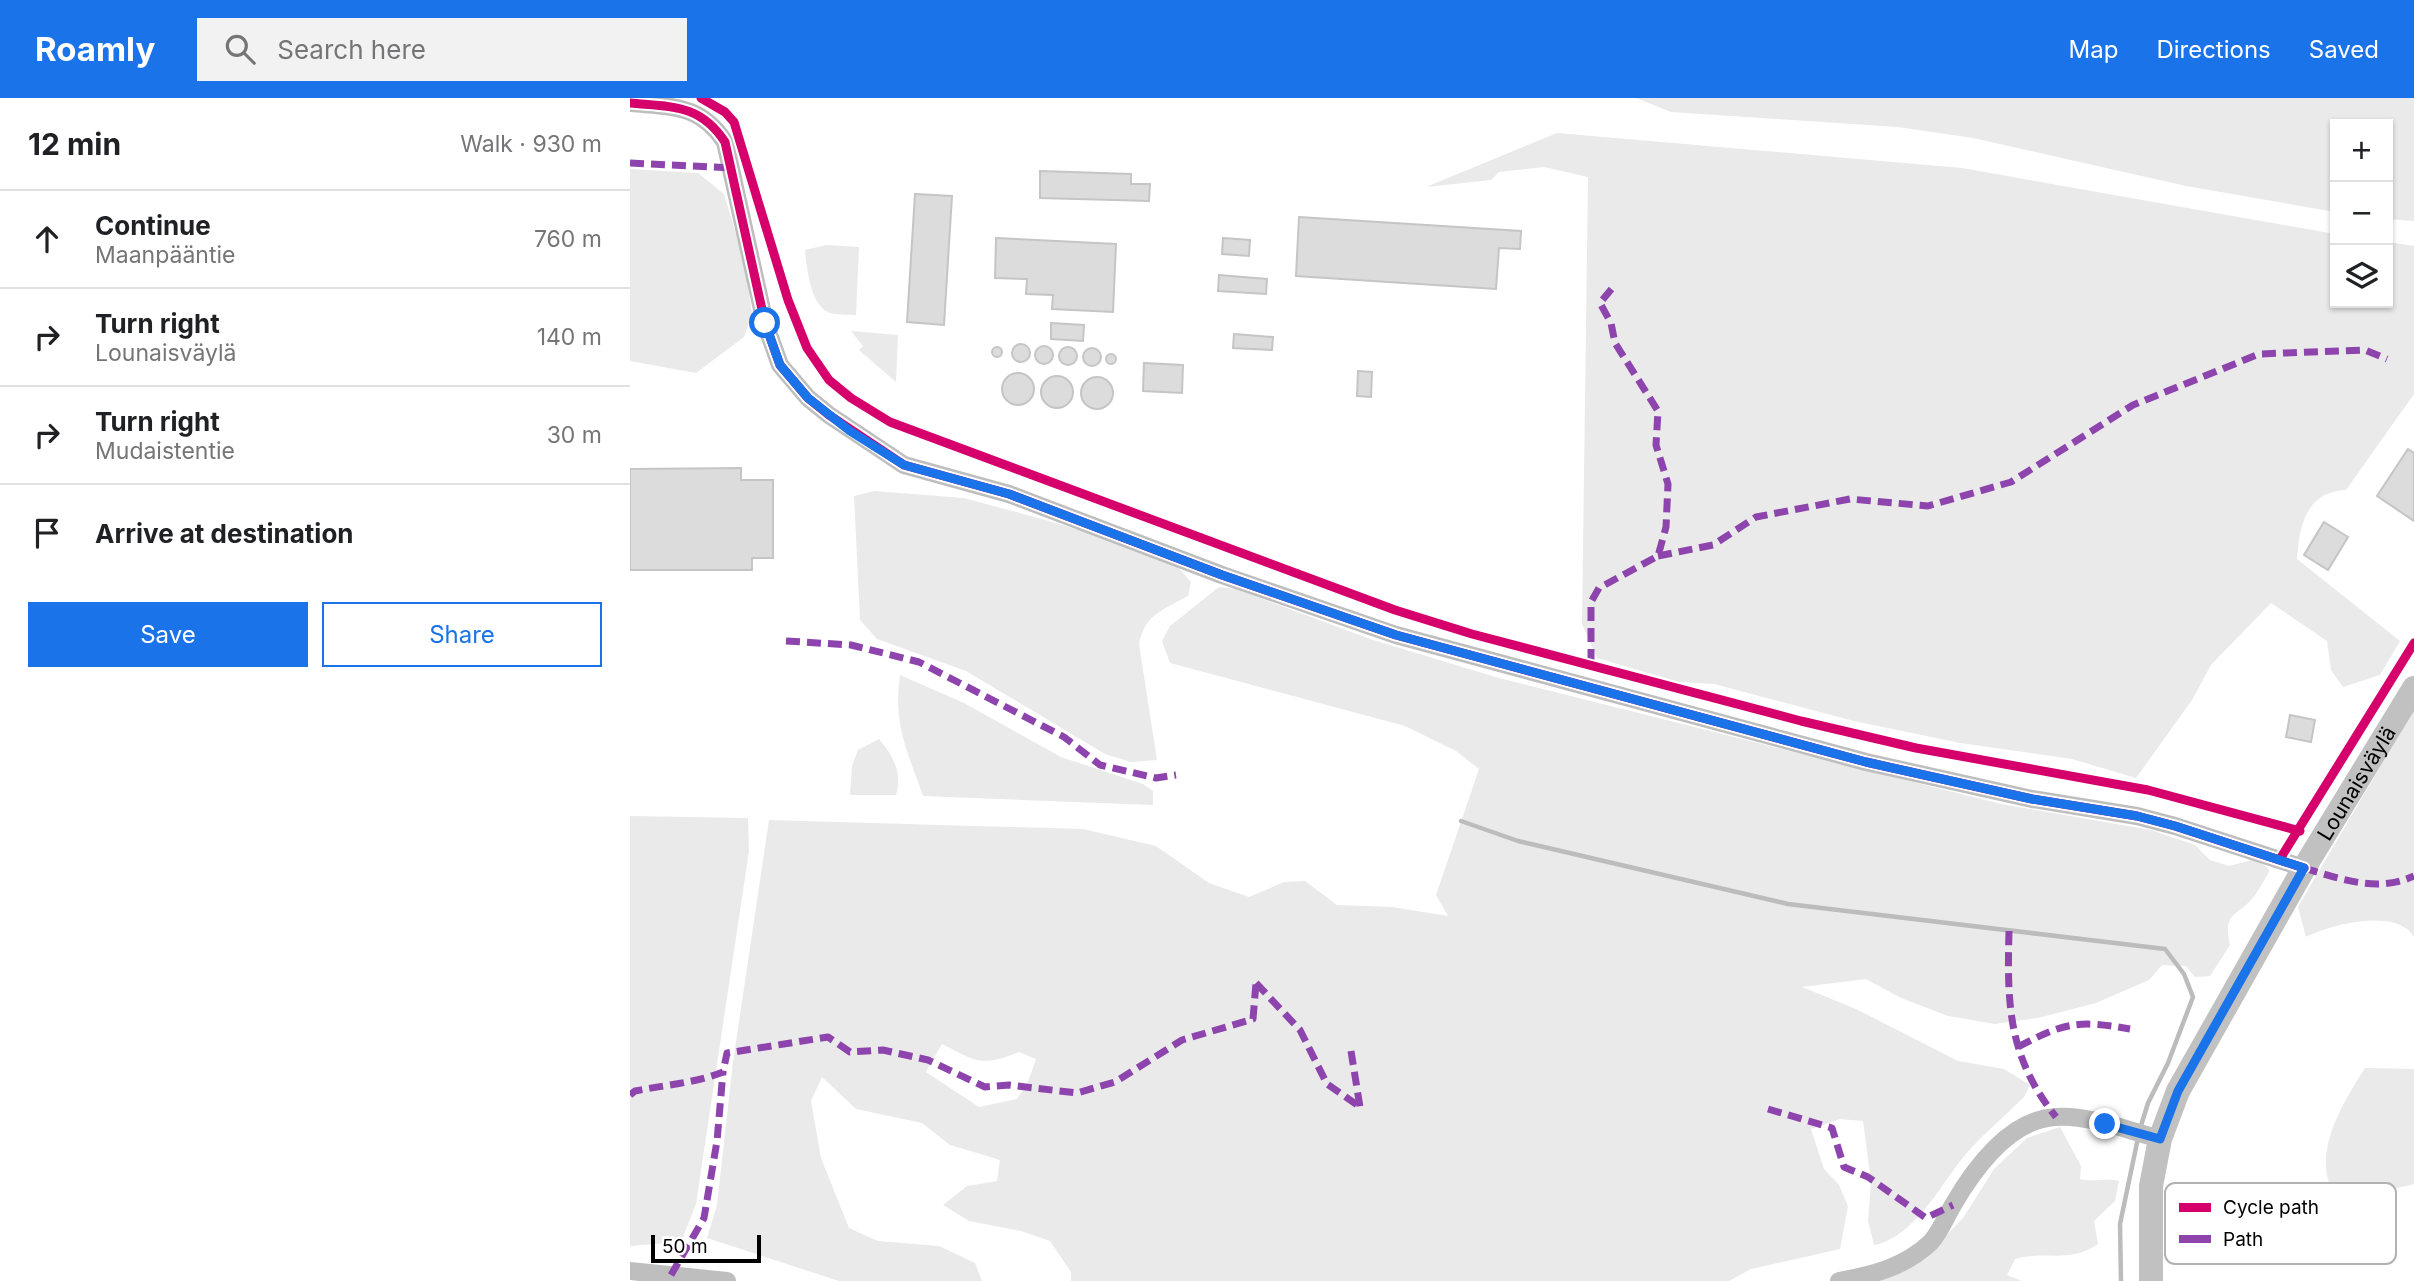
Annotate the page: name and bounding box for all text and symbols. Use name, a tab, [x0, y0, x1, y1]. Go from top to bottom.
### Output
search box	[197, 18, 687, 81]
text: Roamly	[35, 29, 155, 69]
icon: search	[221, 30, 259, 68]
text: Search here	[277, 34, 426, 65]
text: Map	[2069, 35, 2118, 64]
text: Directions	[2156, 35, 2271, 64]
text: Saved	[2309, 35, 2379, 64]
map controls	[2330, 119, 2393, 308]
button: +	[2330, 119, 2393, 182]
text: 12 min	[28, 126, 121, 162]
text: Walk · 930 m	[460, 130, 602, 158]
button: −	[2330, 182, 2393, 245]
text: Continue	[95, 210, 211, 241]
icon: ahead	[28, 220, 66, 258]
text: 760 m	[534, 225, 602, 253]
text: Maanpääntie	[95, 241, 235, 269]
button: layers	[2330, 245, 2393, 308]
route start	[749, 307, 780, 338]
text: Turn right	[95, 308, 220, 339]
icon: right	[28, 318, 66, 356]
text: 140 m	[537, 323, 602, 351]
text: Lounaisväylä	[95, 339, 237, 367]
text: Turn right	[95, 406, 220, 437]
icon: right	[28, 416, 66, 454]
text: 30 m	[547, 421, 602, 449]
text: Mudaistentie	[95, 437, 235, 465]
icon: arrive	[28, 514, 66, 552]
text: Arrive at destination	[95, 518, 354, 549]
button: Save	[28, 602, 308, 667]
button: Share	[322, 602, 602, 667]
street label: Lounaisväylä	[2312, 721, 2400, 845]
route end	[2089, 1108, 2120, 1139]
legend	[2165, 1183, 2396, 1264]
text: Cycle path	[2223, 1196, 2319, 1219]
text: Path	[2223, 1228, 2263, 1251]
scale bar	[651, 1232, 761, 1264]
text: 50 m	[662, 1235, 708, 1258]

